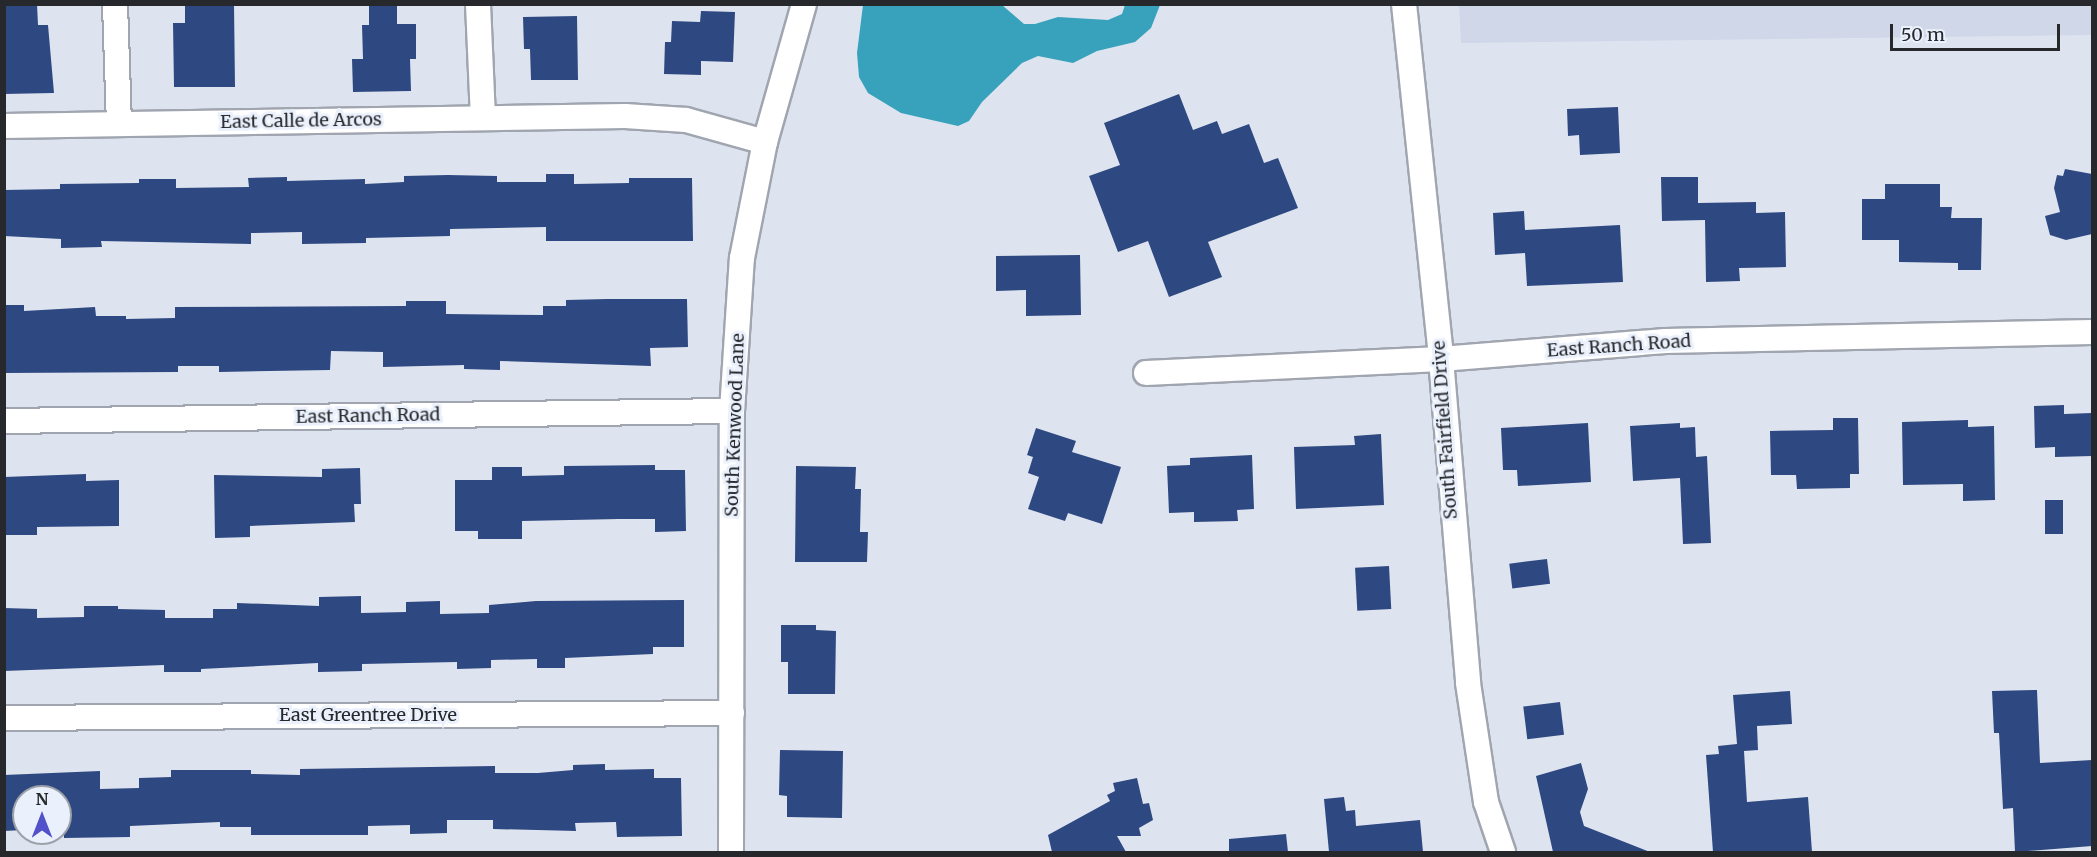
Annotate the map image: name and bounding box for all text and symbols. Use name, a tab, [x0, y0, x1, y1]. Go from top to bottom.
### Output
scale bar	[1893, 12, 2062, 50]
text: 50 m	[1901, 23, 1945, 46]
street label: East Calle de Arcos	[220, 109, 382, 133]
street label: East Ranch Road	[1546, 330, 1692, 362]
street label: South Kenwood Lane	[721, 333, 749, 517]
street label: South Fairfield Drive	[1428, 340, 1462, 520]
street label: East Ranch Road	[295, 404, 441, 428]
street label: East Greentree Drive	[279, 704, 457, 726]
north arrow	[12, 785, 72, 845]
text: N	[36, 789, 48, 809]

